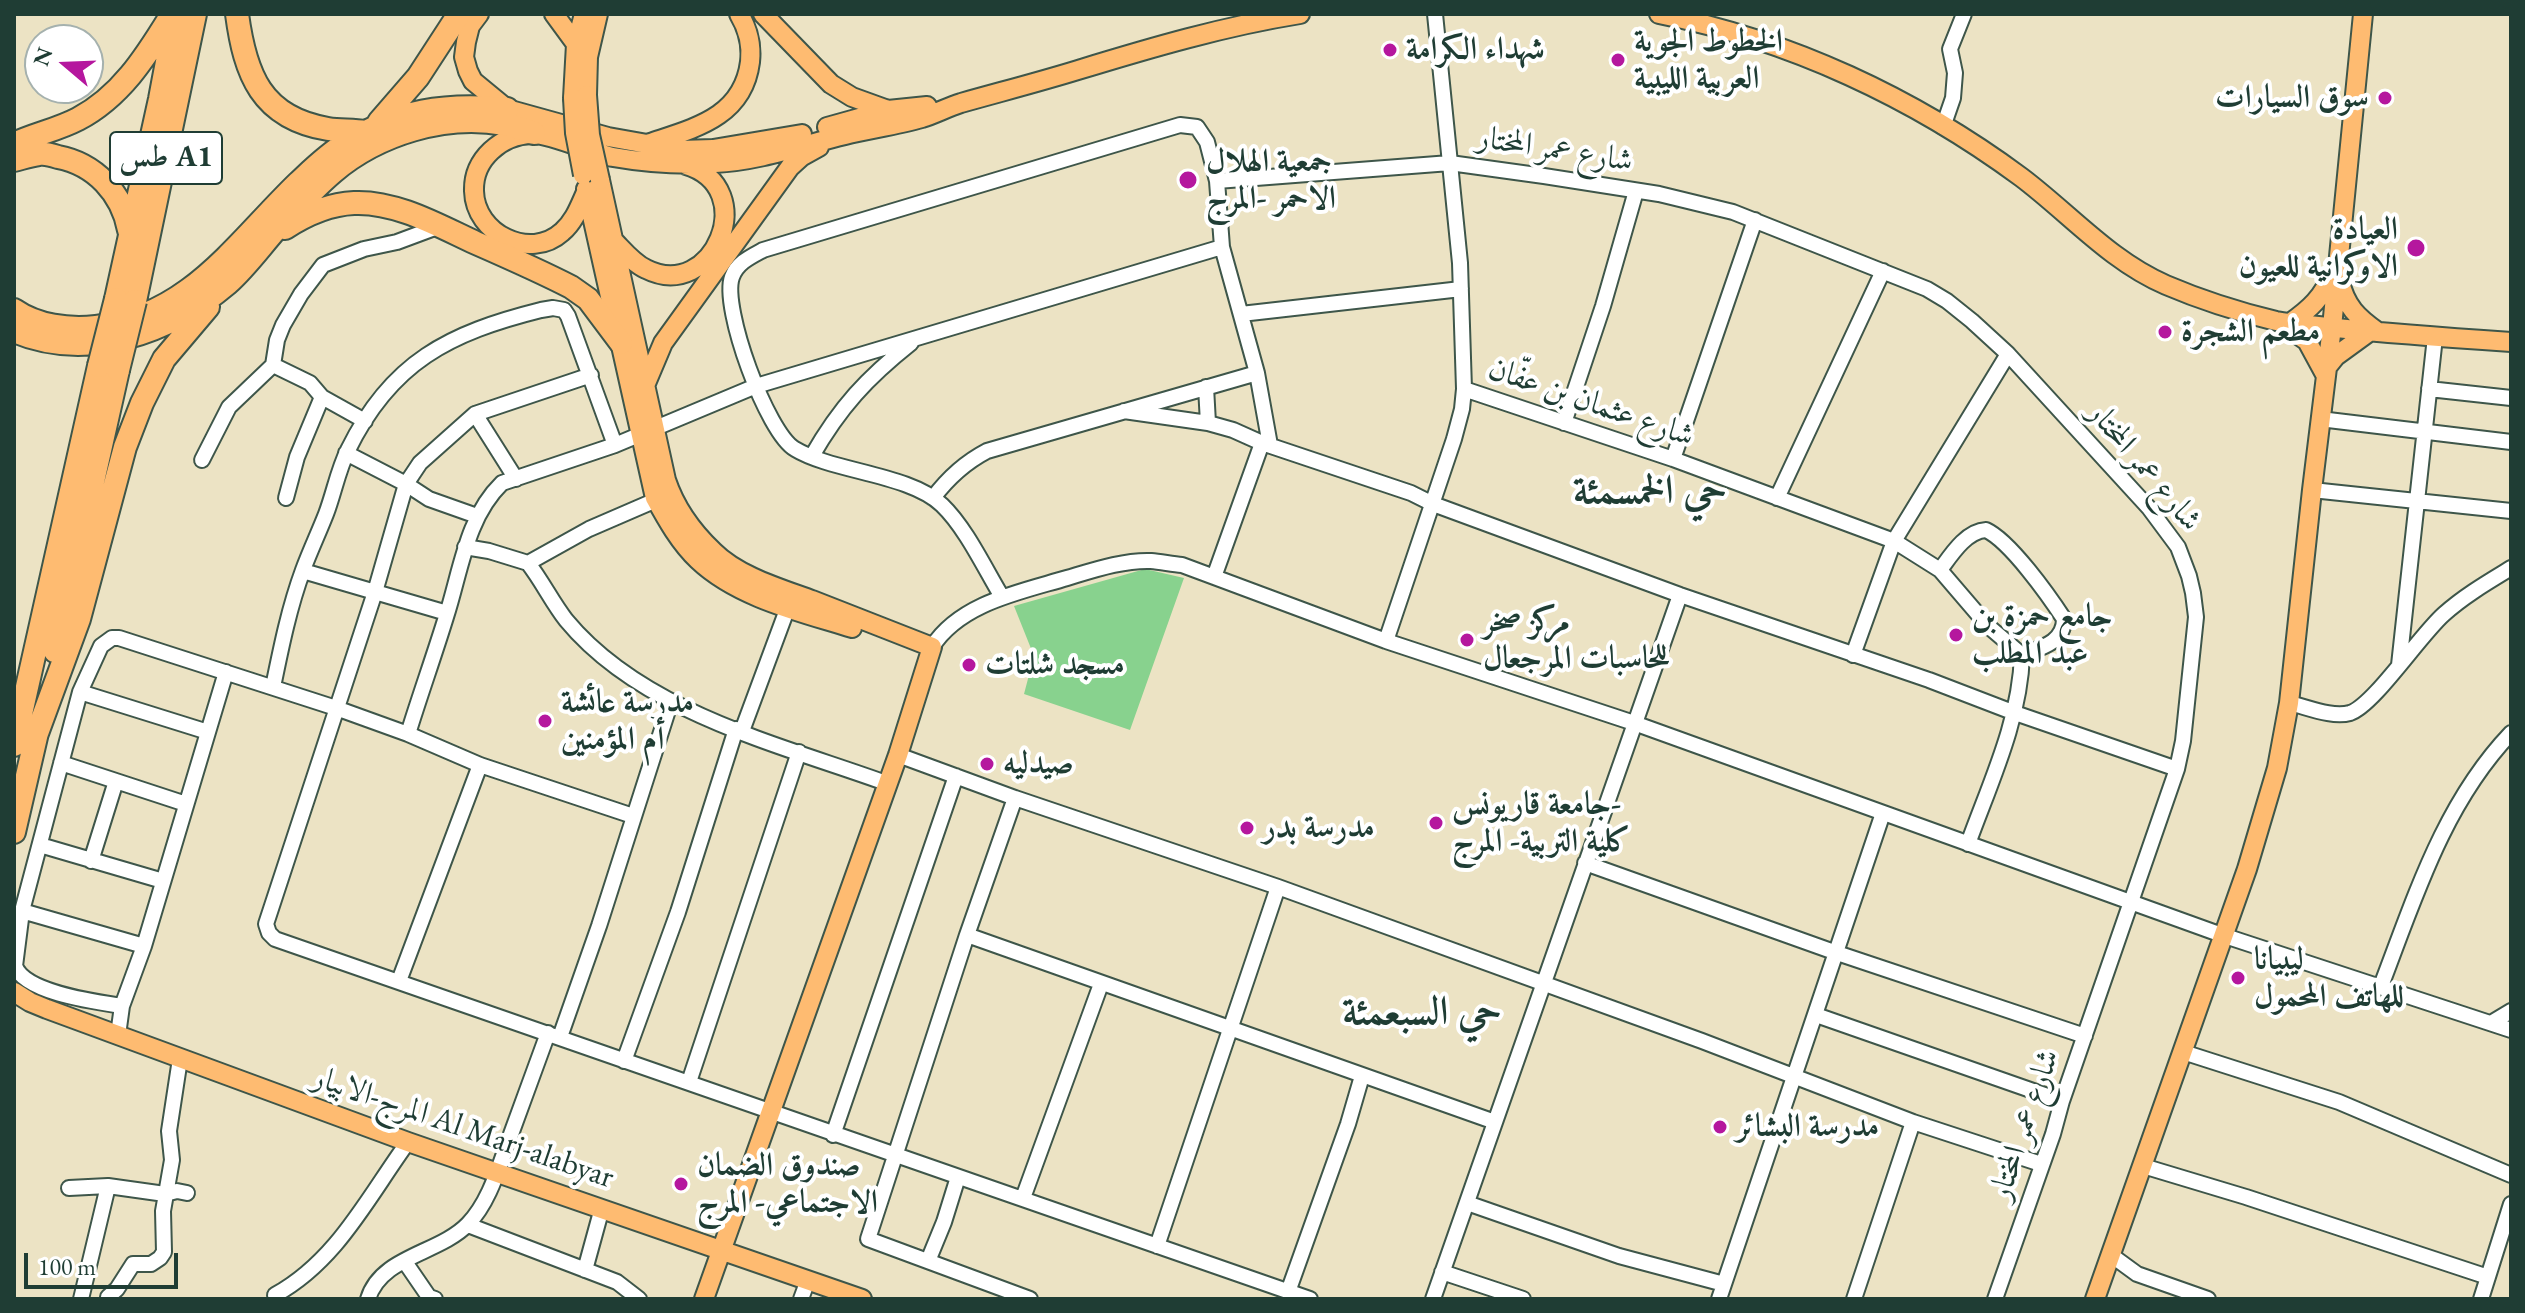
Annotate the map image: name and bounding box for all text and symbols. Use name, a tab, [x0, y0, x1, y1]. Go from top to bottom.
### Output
place label: الخطوط الجوية العربية الليبية	[1634, 23, 1783, 98]
north arrow	[24, 24, 104, 104]
place label: شهداء الكرامة	[1406, 31, 1545, 69]
marker: شهداء الكرامة	[1381, 41, 1399, 59]
text: N	[26, 44, 59, 70]
marker: الخطوط الجوية العربية الليبية	[1609, 51, 1627, 69]
place label: سوق السيارات	[2215, 79, 2369, 117]
marker: سوق السيارات	[2376, 89, 2394, 107]
street label: شارع عمر المختار	[1474, 119, 1636, 181]
road number: طس A1	[110, 132, 222, 184]
place label: جمعية الهلال الاحمر -المرج	[1206, 143, 1336, 218]
marker: جمعية الهلال الاحمر -المرج	[1177, 169, 1199, 191]
place label: العيادة الاوكرانية للعيون	[2238, 211, 2398, 286]
marker: العيادة الاوكرانية للعيون	[2405, 237, 2427, 259]
place label: مطعم الشجرة	[2181, 313, 2320, 351]
marker: مطعم الشجرة	[2156, 323, 2174, 341]
street label: شارع عثمان بن عفّان	[1483, 350, 1699, 456]
street label: شارع عمر المختار	[2079, 395, 2209, 539]
district label: حي الخمسمئة	[1573, 468, 1727, 516]
place label: جامع حمزة بن عبد المطلب	[1972, 598, 2112, 673]
place label: مركز صخر للحاسبات المرجعال	[1483, 603, 1670, 678]
marker: جامع حمزة بن عبد المطلب	[1947, 626, 1965, 644]
marker: مركز صخر للحاسبات المرجعال	[1458, 631, 1476, 649]
place label: مسجد شلتات	[985, 646, 1125, 684]
marker: مسجد شلتات	[960, 656, 978, 674]
place label: مدرسة عائشة أم المؤمنين	[561, 684, 694, 759]
marker: مدرسة عائشة أم المؤمنين	[536, 712, 554, 730]
place label: صيدليه	[1003, 745, 1074, 783]
marker: صيدليه	[978, 755, 996, 773]
place label: جامعة قاريونس- كلية التربية- المرج	[1452, 786, 1631, 861]
place label: مدرسة بدر	[1263, 809, 1375, 847]
marker: جامعة قاريونس- كلية التربية- المرج	[1427, 814, 1445, 832]
marker: مدرسة بدر	[1238, 819, 1256, 837]
place label: ليبيانا للهاتف المحمول	[2254, 941, 2404, 1016]
marker: ليبيانا للهاتف المحمول	[2229, 969, 2247, 987]
district label: حي السبعمئة	[1342, 989, 1502, 1037]
street label: شارع عمر المختار	[1981, 1045, 2069, 1205]
street label: المرج-الابيار Al Marj-alabyar	[307, 1058, 619, 1198]
place label: مدرسة البشائر	[1736, 1108, 1879, 1146]
marker: مدرسة البشائر	[1711, 1118, 1729, 1136]
place label: صندوق الضمان الاجتماعي- المرج	[697, 1147, 878, 1222]
marker: صندوق الضمان الاجتماعي- المرج	[672, 1175, 690, 1193]
scale bar	[28, 1237, 182, 1287]
text: 100 m	[38, 1251, 96, 1282]

